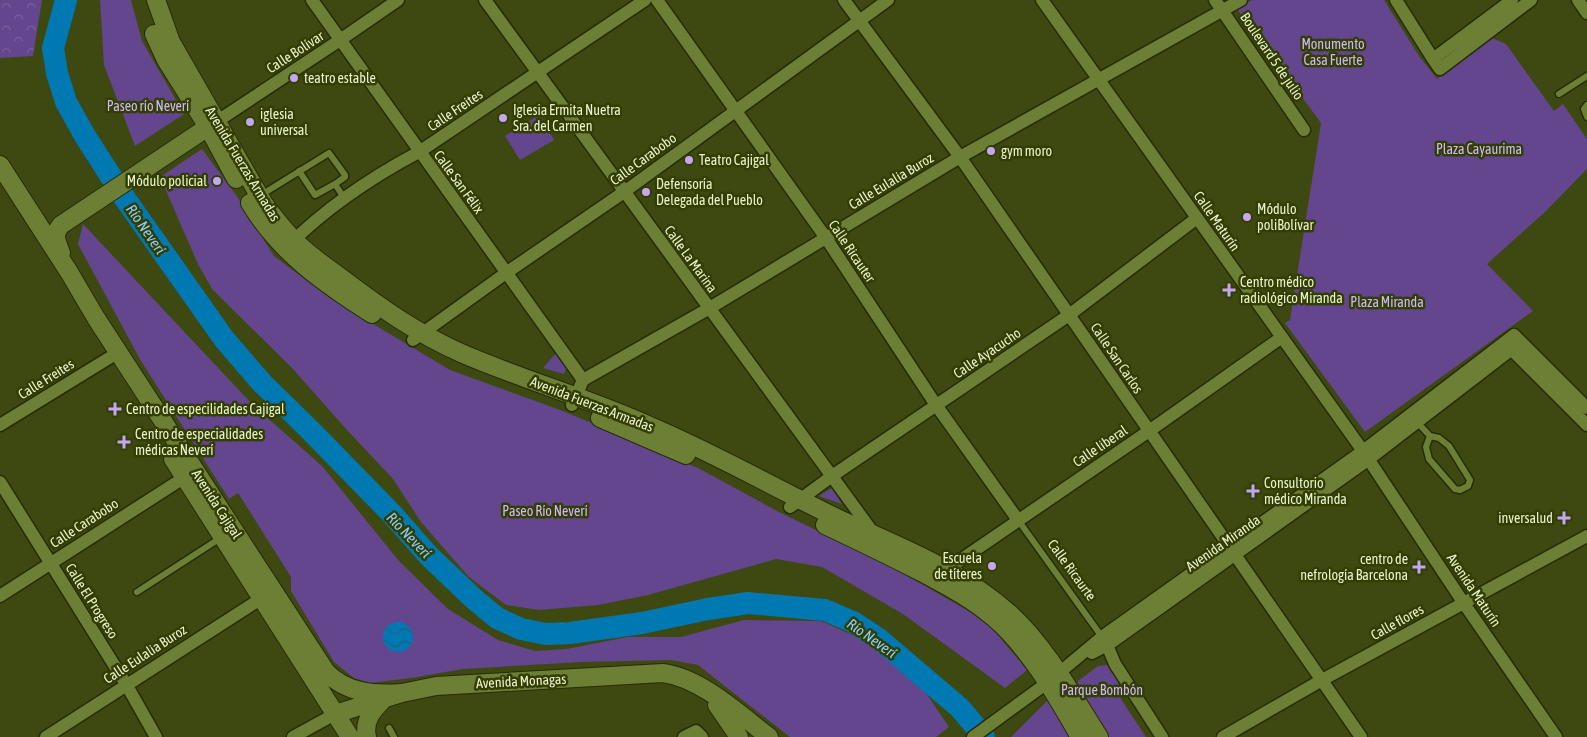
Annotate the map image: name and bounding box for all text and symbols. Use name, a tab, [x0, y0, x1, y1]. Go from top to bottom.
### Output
street label: Boulevard 5 de julio	[1237, 9, 1307, 103]
street label: Calle Bolívar	[263, 27, 327, 76]
park label: Monumento Casa Fuerte	[1301, 36, 1365, 68]
place label: teatro estable	[304, 70, 376, 86]
marker: teatro estable	[288, 72, 300, 84]
street label: Calle Freites	[425, 86, 485, 134]
park label: Paseo río Neverí	[107, 98, 189, 114]
place label: Iglesia Ermita Nuetra Sra. del Carmen	[513, 102, 621, 134]
street label: Avenida Fuerzas Armadas	[202, 104, 284, 224]
place label: iglesia universal	[260, 106, 308, 138]
marker: Iglesia Ermita Nuetra Sra. del Carmen	[497, 112, 509, 124]
marker: iglesia universal	[244, 116, 256, 128]
street label: Calle Carabobo	[607, 130, 679, 188]
park label: Plaza Cayaurima	[1436, 141, 1522, 157]
place label: gym moro	[1001, 143, 1052, 159]
marker: gym moro	[985, 145, 997, 157]
street label: Calle San Félix	[431, 147, 487, 217]
street label: Calle Eulalia Buroz	[846, 150, 936, 212]
place label: Teatro Cajigal	[699, 152, 769, 168]
marker: Teatro Cajigal	[683, 154, 695, 166]
place label: Módulo policial	[127, 173, 207, 189]
marker: Módulo policial	[211, 175, 223, 187]
place label: Defensoría Delegada del Pueblo	[656, 176, 763, 208]
marker: Defensoría Delegada del Pueblo	[640, 186, 652, 198]
street label: Calle Maturín	[1191, 188, 1243, 254]
water label: Río Neverí	[123, 201, 169, 257]
place label: Módulo poliBolívar	[1257, 201, 1314, 233]
marker: Módulo poliBolívar	[1241, 211, 1253, 223]
street label: Calle Ricauter	[825, 217, 879, 286]
street label: Calle La Marina	[661, 222, 721, 296]
place label: Centro médico radiológico Miranda	[1240, 274, 1343, 306]
marker: Centro médico radiológico Miranda	[1222, 283, 1236, 297]
park label: Plaza Miranda	[1350, 294, 1424, 310]
street label: Calle San Carlos	[1088, 320, 1146, 396]
street label: Calle Ayacucho	[950, 325, 1024, 381]
street label: Calle Freites	[15, 356, 77, 402]
street label: Avenida Fuerzas Armadas	[528, 373, 656, 435]
place label: Centro de especilidades Cajigal	[126, 401, 285, 417]
marker: Centro de especilidades Cajigal	[108, 402, 122, 416]
street label: Calle liberal	[1070, 422, 1131, 470]
place label: Centro de especialidades médicas Neverí	[135, 426, 263, 458]
marker: Centro de especialidades médicas Neverí	[117, 435, 131, 449]
street label: Avenida Cajigal	[189, 466, 245, 542]
place label: Consultorio médico Miranda	[1264, 475, 1347, 507]
marker: Consultorio médico Miranda	[1246, 484, 1260, 498]
street label: Calle Carabobo	[47, 495, 121, 551]
park label: Paseo Río Neverí	[502, 503, 588, 519]
water label: Río Neverí	[383, 509, 435, 562]
place label: inversalud	[1498, 510, 1553, 526]
marker: inversalud	[1557, 511, 1571, 525]
street label: Avenida Miranda	[1183, 512, 1263, 574]
street label: Calle Ricaurte	[1045, 536, 1099, 604]
place label: Escuela de títeres	[934, 550, 982, 582]
street label: Avenida Maturín	[1444, 550, 1504, 630]
place label: centro de nefrología Barcelona	[1300, 551, 1408, 583]
street label: Calle El Progreso	[63, 560, 121, 642]
marker: Escuela de títeres	[986, 560, 998, 572]
marker: centro de nefrología Barcelona	[1412, 560, 1426, 574]
street label: Calle flores	[1368, 601, 1426, 643]
water label: Río Neverí	[844, 615, 900, 661]
street label: Calle Eulalia Buroz	[101, 621, 189, 687]
street label: Avenida Monagas	[475, 671, 567, 691]
park label: Parque Bombón	[1061, 682, 1143, 698]

